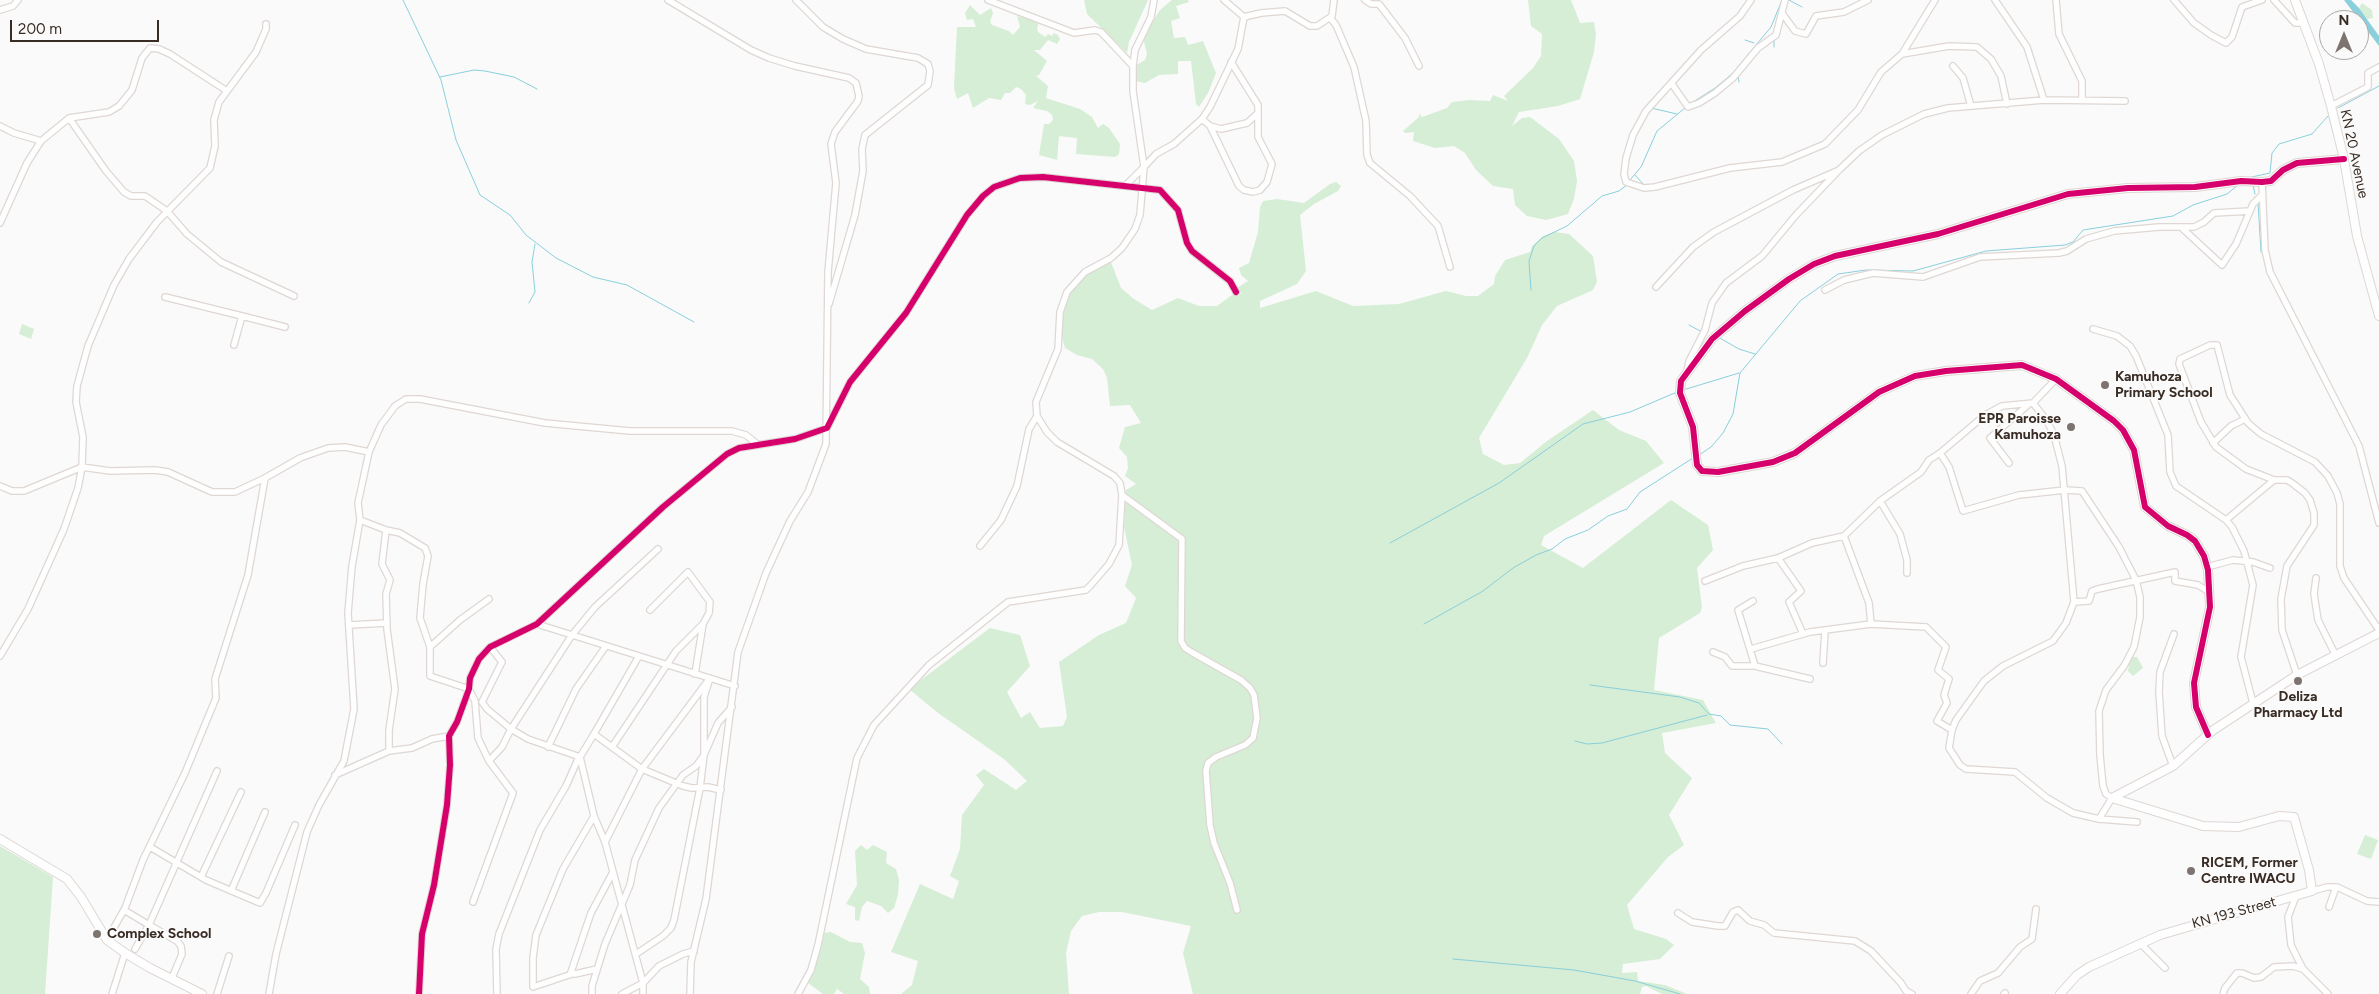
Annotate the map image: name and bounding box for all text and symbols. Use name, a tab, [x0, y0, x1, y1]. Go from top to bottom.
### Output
scale bar	[12, 10, 161, 42]
north arrow	[2319, 10, 2369, 60]
text: N	[2339, 12, 2349, 29]
text: 200 m	[18, 20, 62, 38]
street label: KN 20 Avenue	[2336, 108, 2372, 200]
place label: Kamuhoza Primary School	[2115, 369, 2213, 402]
marker: Kamuhoza Primary School	[2099, 379, 2111, 391]
place label: EPR Paroisse Kamuhoza	[1978, 411, 2061, 444]
marker: EPR Paroisse Kamuhoza	[2065, 421, 2077, 433]
marker: Deliza Pharmacy Ltd	[2292, 675, 2304, 687]
place label: Deliza Pharmacy Ltd	[2254, 689, 2342, 722]
place label: RICEM, Former Centre IWACU	[2201, 855, 2298, 888]
marker: RICEM, Former Centre IWACU	[2185, 865, 2197, 877]
street label: KN 193 Street	[2190, 894, 2278, 932]
place label: Complex School	[107, 926, 212, 942]
marker: Complex School	[91, 928, 103, 940]

